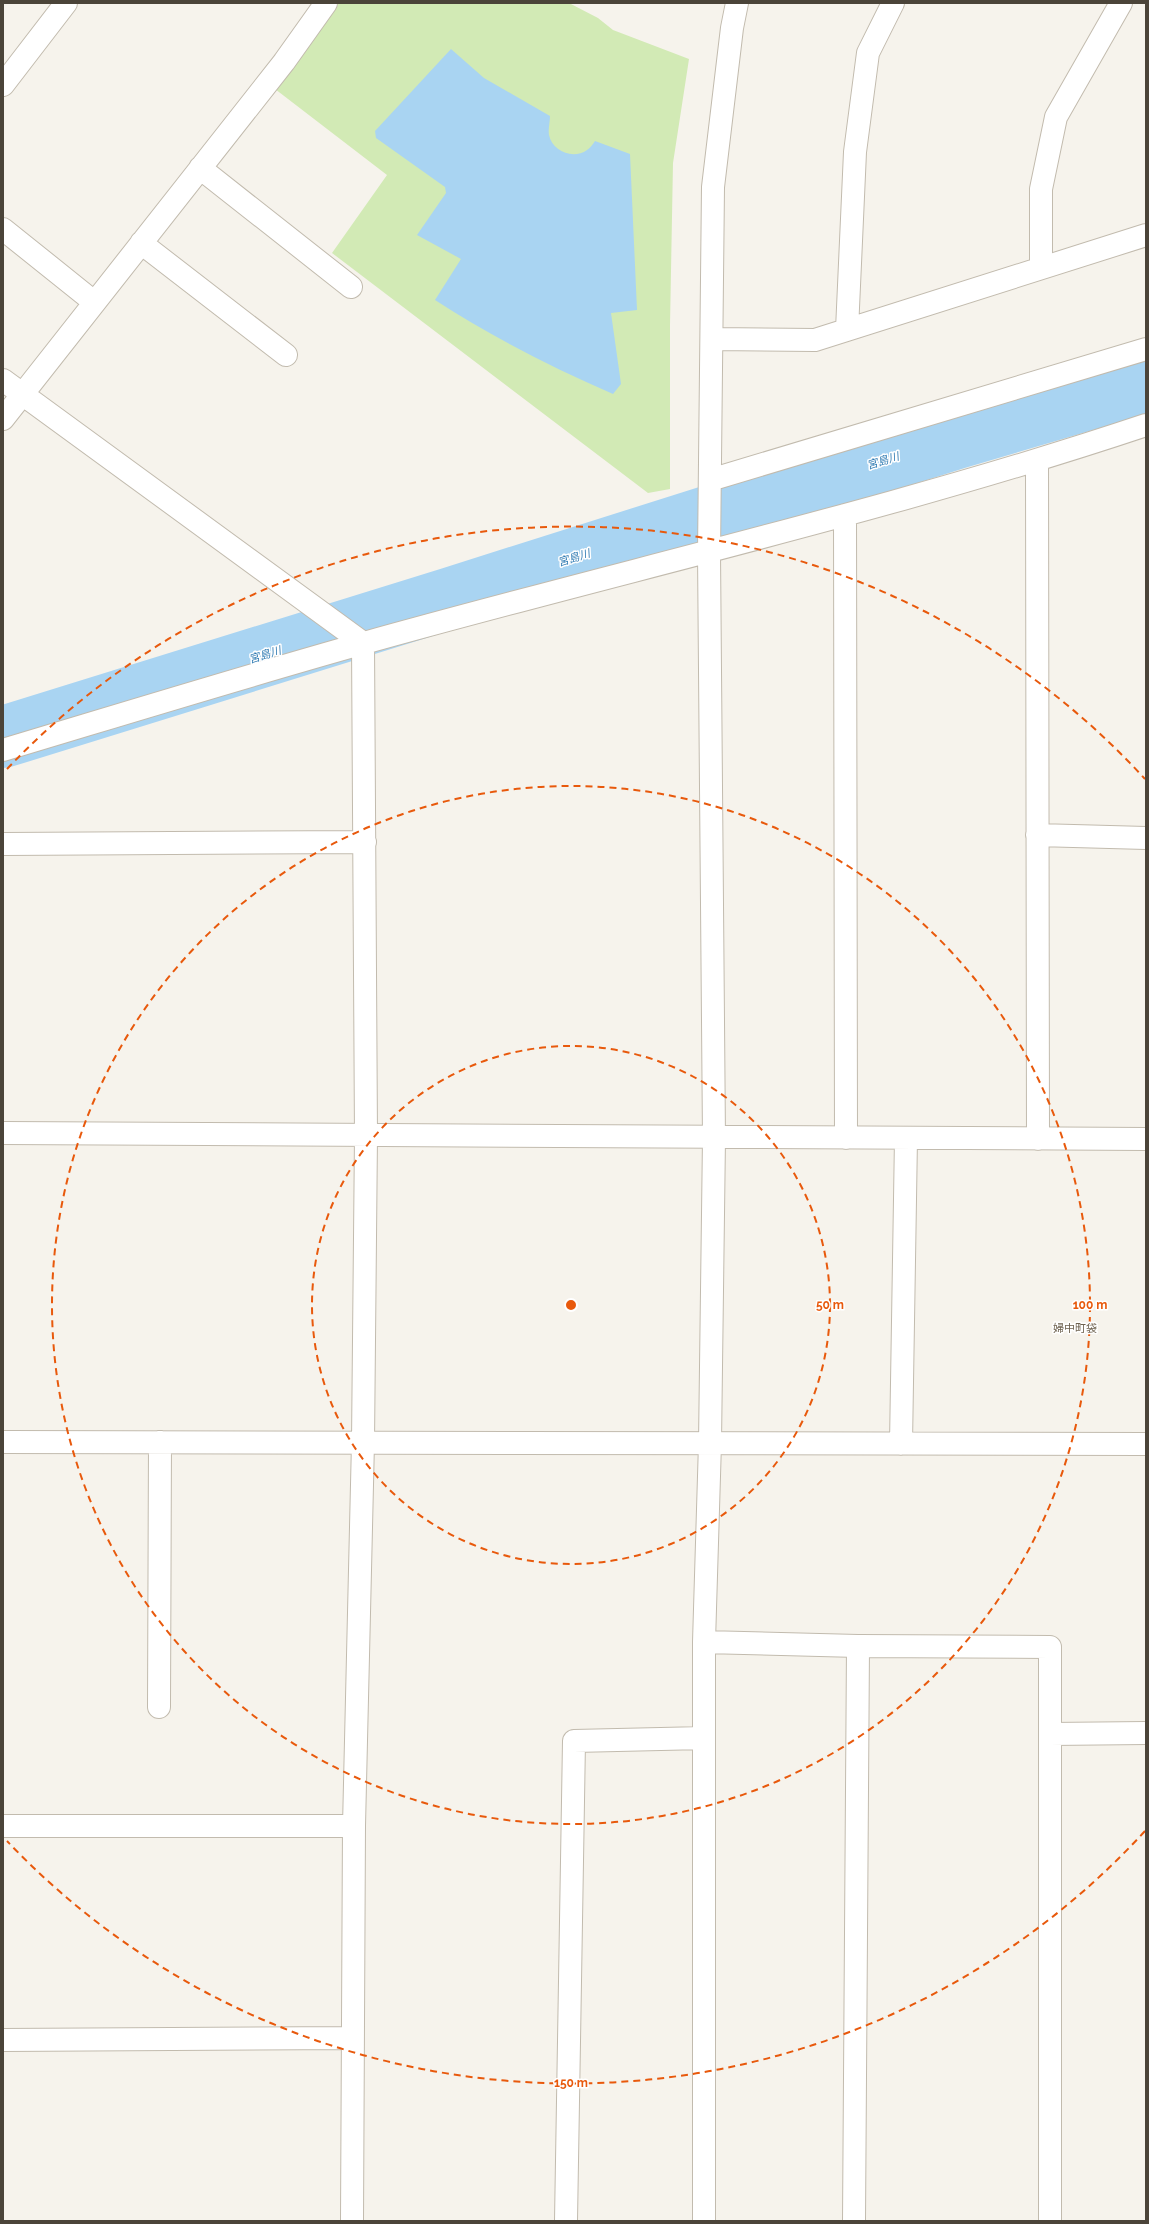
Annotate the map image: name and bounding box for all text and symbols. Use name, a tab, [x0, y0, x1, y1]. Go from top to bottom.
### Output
water label: 宮島川	[865, 450, 902, 472]
water label: 宮島川	[556, 547, 593, 569]
water label: 宮島川	[247, 644, 284, 666]
centre of rings	[564, 1298, 578, 1312]
text: 50 m	[816, 1298, 844, 1312]
text: 100 m	[1073, 1298, 1107, 1312]
district label: 婦中町袋	[1053, 1322, 1097, 1335]
text: 150 m	[554, 2076, 588, 2090]

